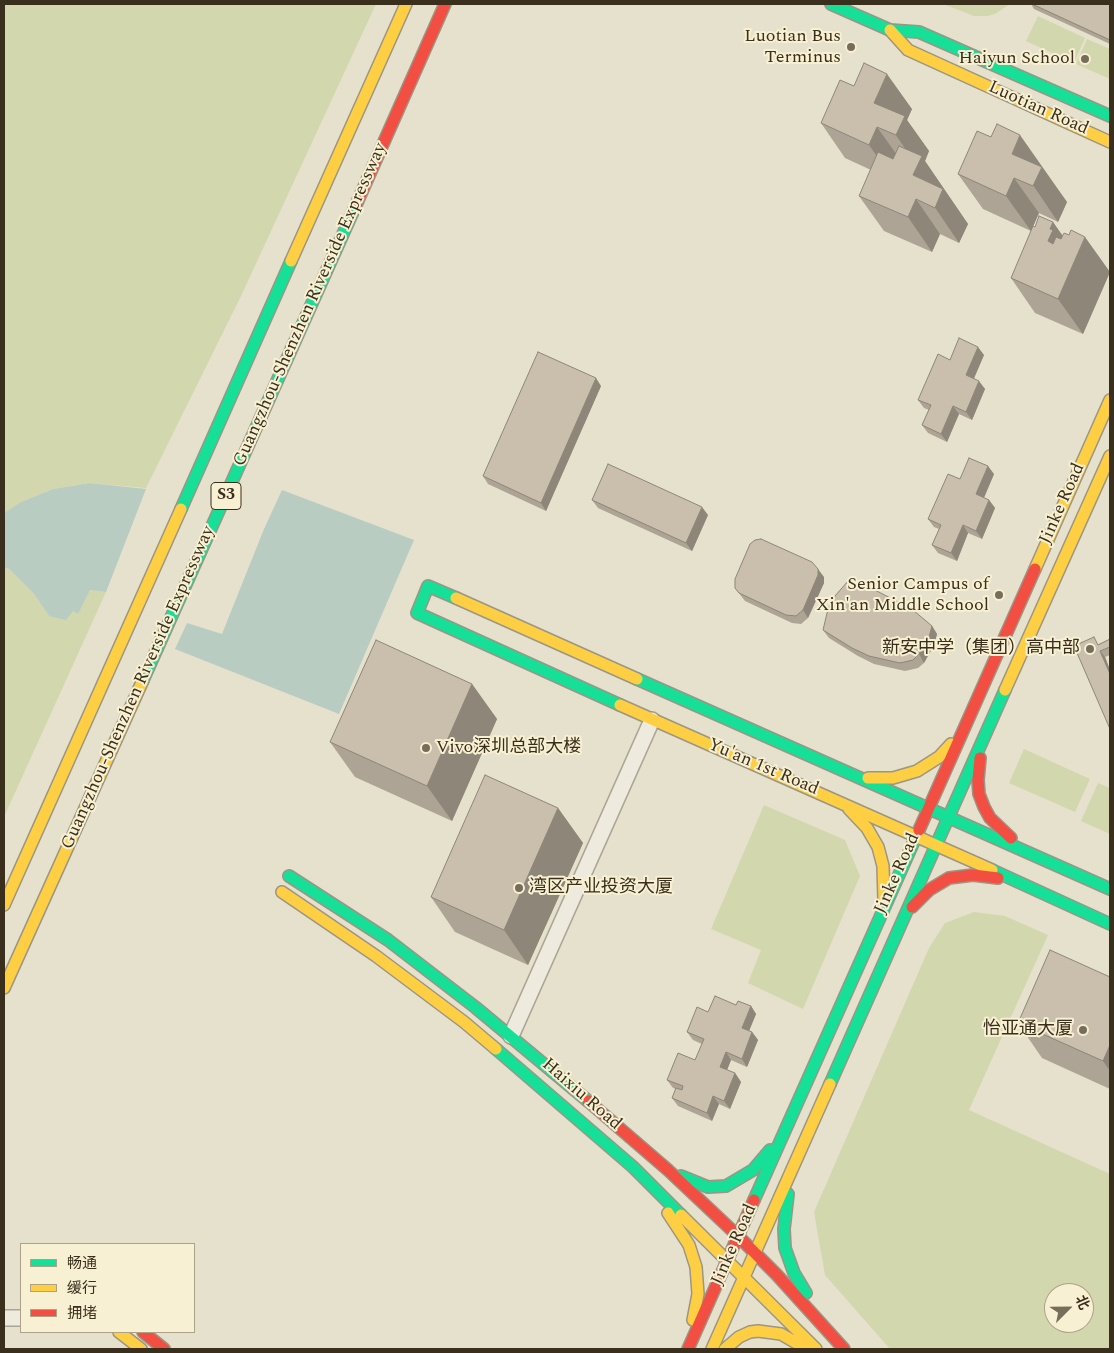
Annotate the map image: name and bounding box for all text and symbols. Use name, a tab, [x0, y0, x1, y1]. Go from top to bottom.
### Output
place label: Luotian Bus Terminus	[744, 26, 841, 68]
marker: Luotian Bus Terminus	[845, 41, 857, 53]
place label: Haiyun School	[958, 48, 1075, 70]
marker: Haiyun School	[1079, 53, 1091, 65]
street label: Luotian Road	[984, 77, 1092, 141]
street label: Guangzhou-Shenzhen Riverside Expressway	[230, 140, 392, 470]
street label: Jinke Road	[1036, 460, 1090, 548]
road number: S3	[211, 482, 241, 510]
street label: Guangzhou-Shenzhen Riverside Expressway	[58, 523, 220, 853]
place label: Senior Campus of Xin'an Middle School	[816, 574, 989, 616]
marker: Senior Campus of Xin'an Middle School	[993, 589, 1005, 601]
place label: 新安中学（集团）高中部	[882, 638, 1080, 660]
marker: 新安中学（集团）高中部	[1084, 643, 1096, 655]
street label: Yu'an 1st Road	[704, 735, 822, 801]
place label: Vivo深圳总部大楼	[436, 737, 581, 759]
marker: Vivo深圳总部大楼	[420, 742, 432, 754]
street label: Jinke Road	[871, 830, 925, 918]
place label: 湾区产业投资大厦	[529, 877, 673, 899]
marker: 湾区产业投资大厦	[513, 882, 525, 894]
place label: 怡亚通大厦	[983, 1019, 1073, 1041]
marker: 怡亚通大厦	[1077, 1024, 1089, 1036]
street label: Haixiu Road	[537, 1054, 625, 1136]
street label: Jinke Road	[708, 1201, 762, 1289]
legend	[20, 1243, 195, 1333]
text: 畅通	[67, 1252, 97, 1275]
text: 缓行	[67, 1277, 97, 1300]
north arrow	[1044, 1283, 1094, 1333]
text: 北	[1070, 1292, 1095, 1313]
text: 拥堵	[67, 1302, 97, 1325]

